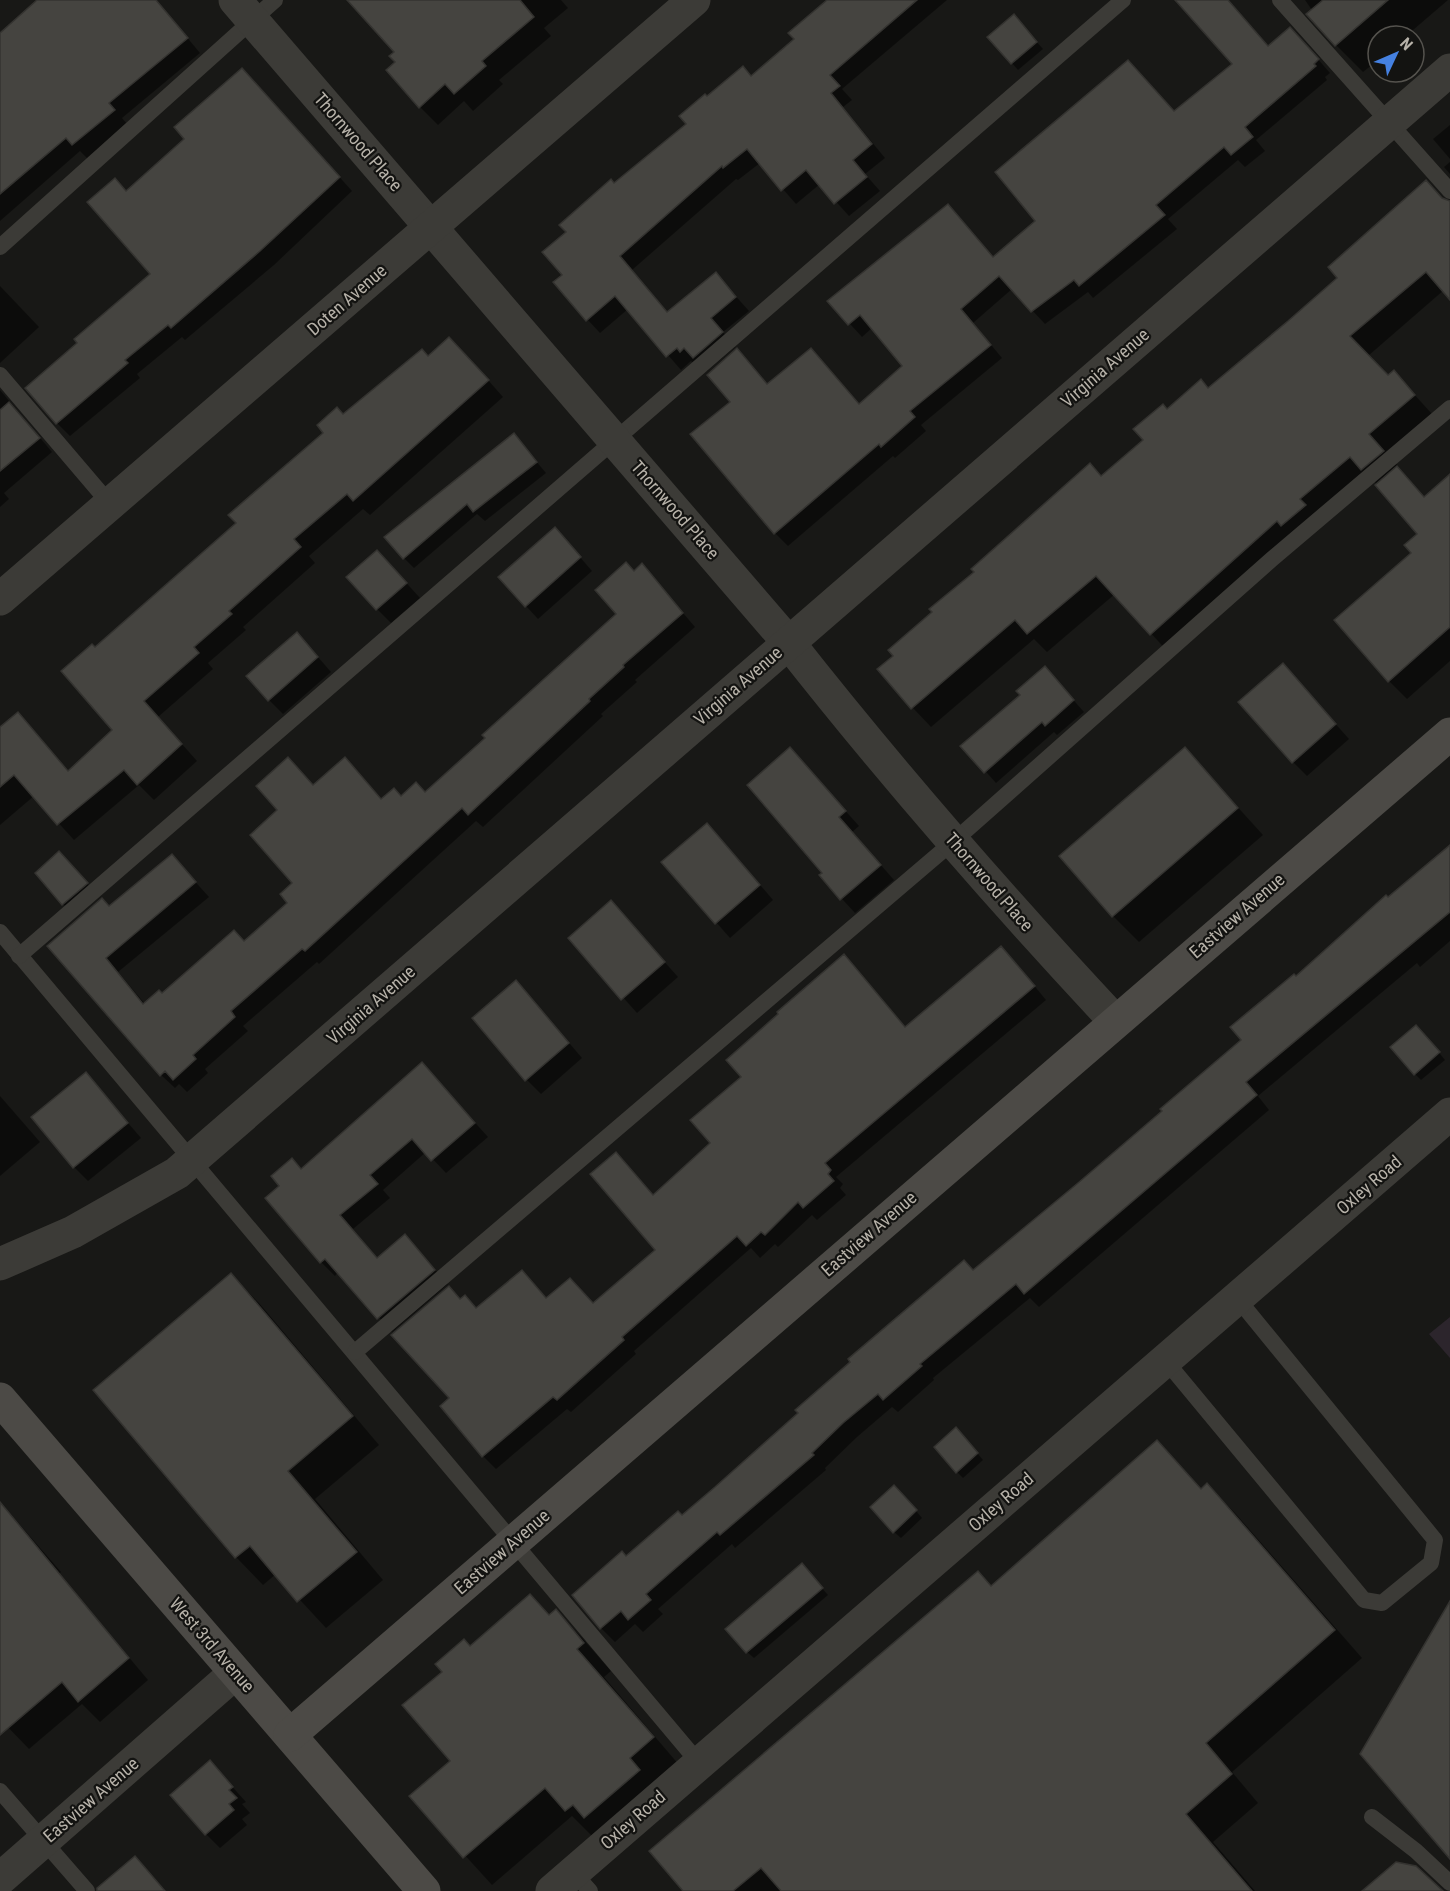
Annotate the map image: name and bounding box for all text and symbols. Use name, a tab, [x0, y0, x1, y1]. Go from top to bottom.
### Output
north arrow	[1366, 24, 1426, 84]
text: N	[1396, 34, 1417, 54]
street label: Thornwood Place	[310, 88, 407, 195]
street label: Doten Avenue	[303, 260, 390, 340]
street label: Virginia Avenue	[1056, 324, 1153, 412]
street label: Thornwood Place	[627, 456, 724, 563]
street label: Virginia Avenue	[689, 642, 786, 730]
street label: Thornwood Place	[941, 828, 1038, 935]
street label: Eastview Avenue	[1185, 869, 1288, 963]
street label: Virginia Avenue	[322, 961, 419, 1049]
street label: Oxley Road	[1332, 1151, 1405, 1218]
street label: Eastview Avenue	[817, 1187, 920, 1281]
street label: Oxley Road	[964, 1468, 1037, 1535]
street label: Eastview Avenue	[450, 1505, 553, 1599]
street label: West 3rd Avenue	[166, 1593, 259, 1696]
street label: Eastview Avenue	[39, 1753, 142, 1847]
street label: Oxley Road	[596, 1786, 669, 1853]

